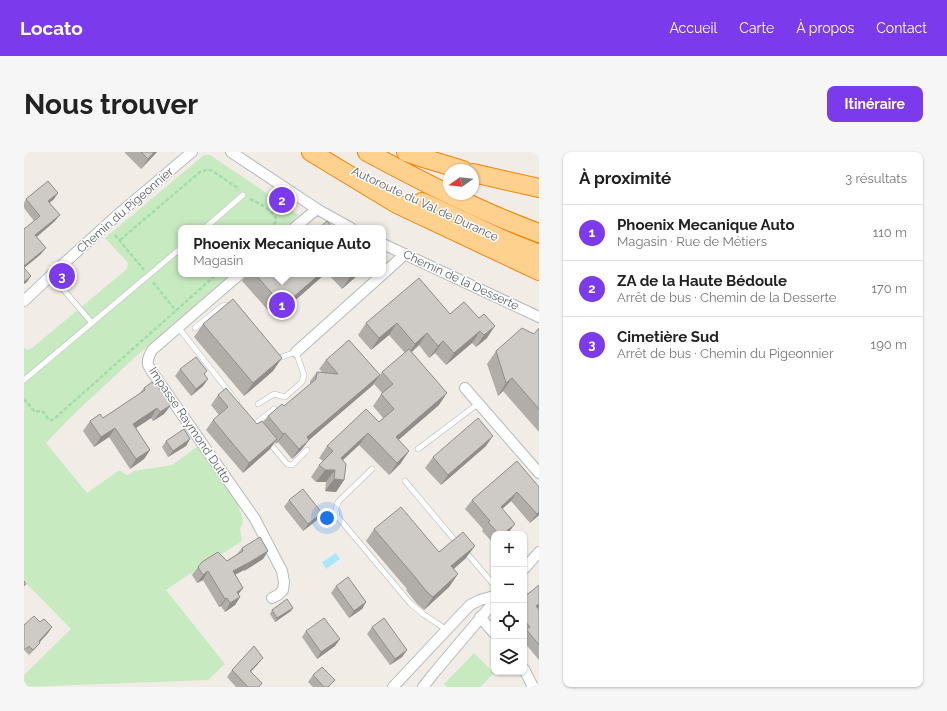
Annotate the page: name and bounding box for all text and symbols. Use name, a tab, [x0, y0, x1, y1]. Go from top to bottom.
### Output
text: Locato	[20, 17, 83, 39]
text: Accueil	[669, 20, 717, 36]
text: Carte	[739, 20, 774, 36]
text: À propos	[796, 20, 854, 36]
text: Contact	[876, 20, 927, 36]
button: Itinéraire	[827, 86, 923, 122]
text: Nous trouver	[24, 88, 198, 121]
street label: Chemin du Pigeonnier	[74, 164, 177, 256]
street label: Autoroute du Val de Durance	[349, 164, 501, 244]
north arrow	[443, 164, 479, 200]
text: À proximité	[579, 168, 671, 188]
text: 3 résultats	[845, 171, 907, 186]
pin: 2	[269, 185, 295, 215]
text: Phoenix Mecanique Auto	[617, 216, 795, 234]
popup	[178, 225, 386, 277]
text: 1	[589, 225, 595, 240]
text: 110 m	[873, 225, 907, 240]
text: Magasin · Rue de Métiers	[617, 234, 767, 249]
text: Phoenix Mecanique Auto	[193, 235, 371, 253]
street label: Chemin de la Desserte	[401, 247, 521, 313]
text: Magasin	[193, 253, 243, 268]
pin: 3	[49, 261, 75, 291]
text: ZA de la Haute Bédoule	[617, 272, 787, 290]
text: 2	[588, 281, 596, 296]
text: 170 m	[871, 281, 907, 296]
pin: 1	[269, 290, 295, 320]
text: Arrêt de bus · Chemin de la Desserte	[617, 290, 836, 305]
text: Cimetière Sud	[617, 328, 719, 346]
text: 3	[588, 337, 596, 352]
text: 190 m	[871, 337, 907, 352]
text: Arrêt de bus · Chemin du Pigeonnier	[617, 346, 834, 361]
street label: Impasse Raymond Dutto	[146, 364, 234, 486]
your location	[317, 508, 337, 528]
map controls	[491, 531, 527, 675]
button: +	[491, 531, 527, 567]
button: −	[491, 567, 527, 603]
button: locate	[491, 603, 527, 639]
button: layers	[491, 639, 527, 675]

